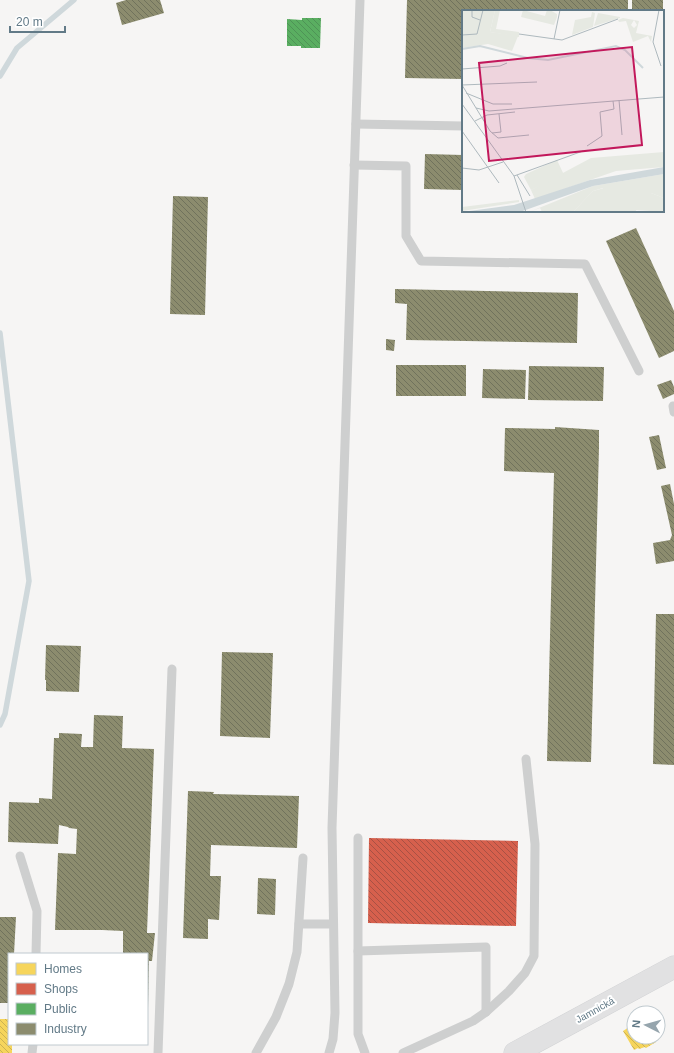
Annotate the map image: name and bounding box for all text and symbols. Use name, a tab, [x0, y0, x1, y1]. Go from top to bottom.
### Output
scale bar	[10, 8, 65, 34]
inset map	[462, 10, 664, 212]
text: 20 m	[16, 15, 43, 29]
legend	[8, 953, 148, 1045]
text: Homes	[44, 962, 82, 976]
text: Shops	[44, 982, 78, 996]
street label: Jamnická	[574, 995, 617, 1025]
text: Public	[44, 1002, 77, 1016]
north arrow	[626, 1005, 666, 1045]
text: N	[630, 1019, 642, 1029]
text: Industry	[44, 1022, 87, 1036]

